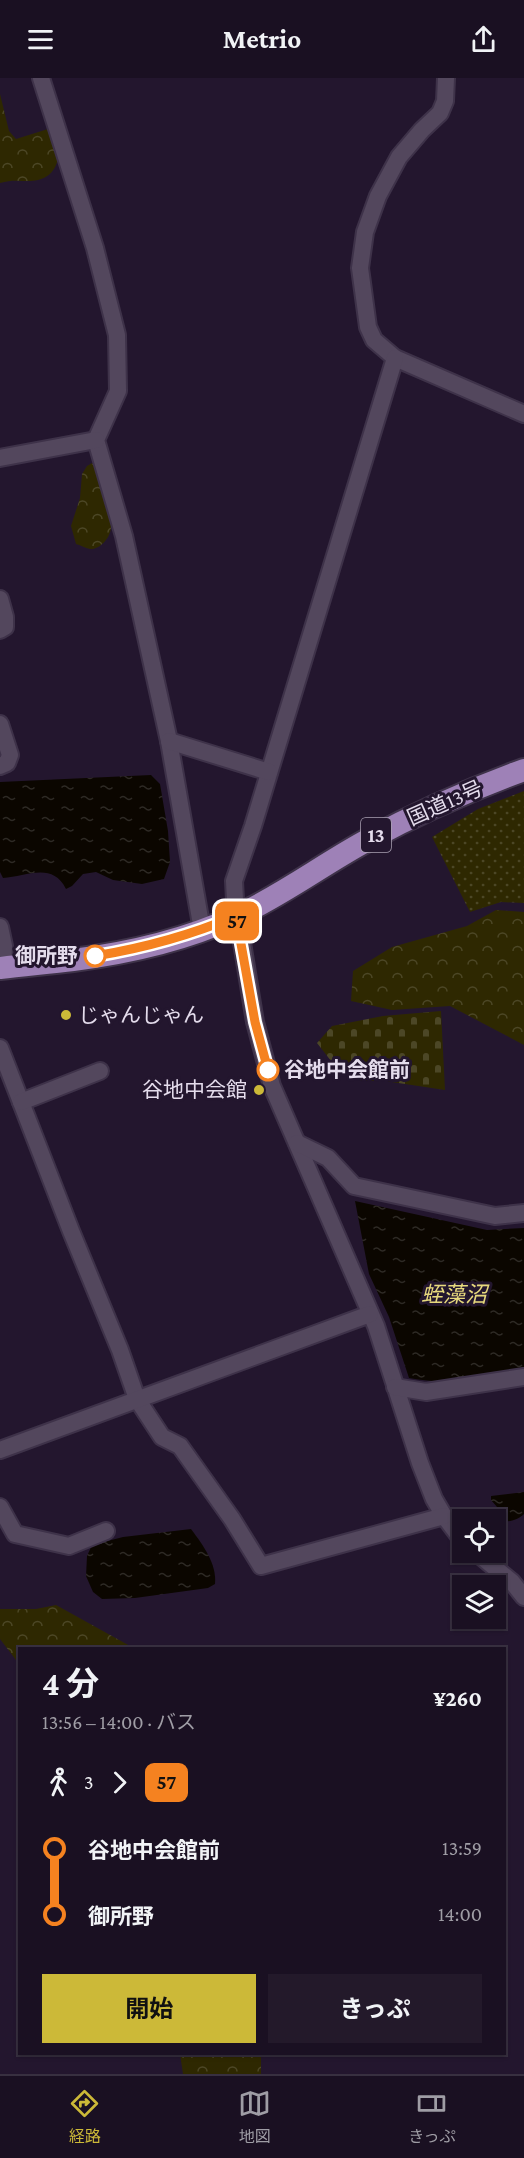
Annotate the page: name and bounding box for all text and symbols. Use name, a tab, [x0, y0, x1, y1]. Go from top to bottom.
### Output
icon: menu	[24, 23, 57, 56]
icon: share	[467, 23, 500, 56]
text: Metrio	[223, 24, 301, 54]
street label: 国道13号	[404, 776, 486, 830]
road number: 13	[361, 818, 391, 852]
line badge: 57	[210, 902, 264, 940]
text: 57	[227, 909, 247, 933]
place label: 御所野	[15, 944, 78, 968]
marker: 御所野	[84, 945, 106, 967]
place label: じゃんじゃん	[78, 1003, 204, 1027]
marker: じゃんじゃん	[59, 1008, 73, 1022]
place label: 谷地中会館前	[284, 1058, 410, 1082]
marker: 谷地中会館前	[257, 1059, 279, 1081]
place label: 谷地中会館	[142, 1078, 247, 1102]
marker: 谷地中会館	[252, 1083, 266, 1097]
water label: 蛭藻沼	[421, 1282, 490, 1307]
map controls	[452, 1509, 506, 1629]
button: locate	[452, 1509, 506, 1563]
button: layers	[452, 1575, 506, 1629]
text: 4 分	[42, 1665, 99, 1702]
text: ¥260	[433, 1686, 482, 1711]
text: 13:56 – 14:00 · バス	[42, 1711, 196, 1733]
icon: walk	[42, 1766, 75, 1799]
icon: forward	[103, 1766, 136, 1799]
text: 57	[157, 1770, 176, 1794]
text: 3	[84, 1771, 94, 1793]
text: 13:59	[442, 1837, 482, 1859]
text: 谷地中会館前	[88, 1838, 220, 1863]
text: 14:00	[438, 1903, 482, 1925]
text: 御所野	[88, 1904, 154, 1929]
button: 開始	[42, 1974, 256, 2043]
button: きっぷ	[268, 1974, 482, 2043]
tab: 経路	[68, 2087, 101, 2147]
tab: 地図	[238, 2087, 271, 2147]
tab: きっぷ	[408, 2087, 456, 2147]

